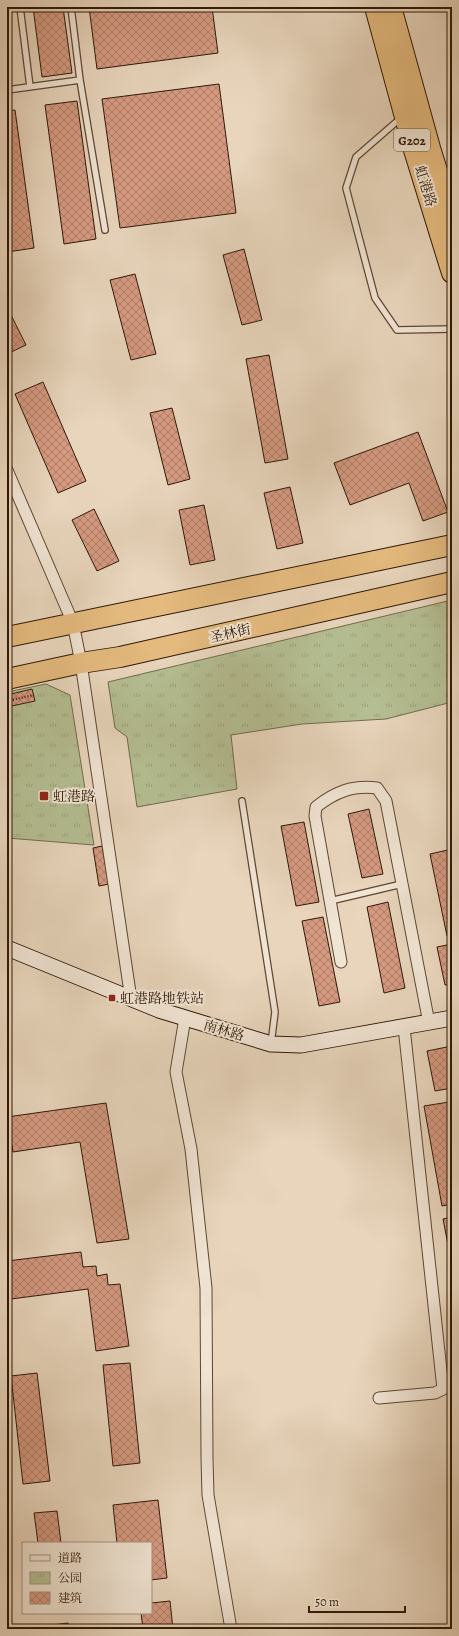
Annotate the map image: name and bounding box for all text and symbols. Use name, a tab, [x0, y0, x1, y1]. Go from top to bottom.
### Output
road number: G202	[394, 129, 430, 151]
street label: 虹港路	[410, 163, 441, 209]
street label: 圣林街	[208, 620, 253, 647]
place label: 虹港路	[53, 787, 95, 806]
marker: 虹港路	[38, 790, 50, 802]
place label: 虹港路地铁站	[120, 989, 204, 1008]
marker: 虹港路地铁站	[107, 993, 117, 1003]
street label: 南林路	[201, 1015, 247, 1046]
legend	[22, 1542, 152, 1614]
text: 道路	[58, 1550, 82, 1566]
text: 公园	[58, 1570, 82, 1586]
scale bar	[309, 1588, 405, 1614]
text: 建筑	[58, 1590, 82, 1606]
text: 50 m	[315, 1594, 339, 1610]

